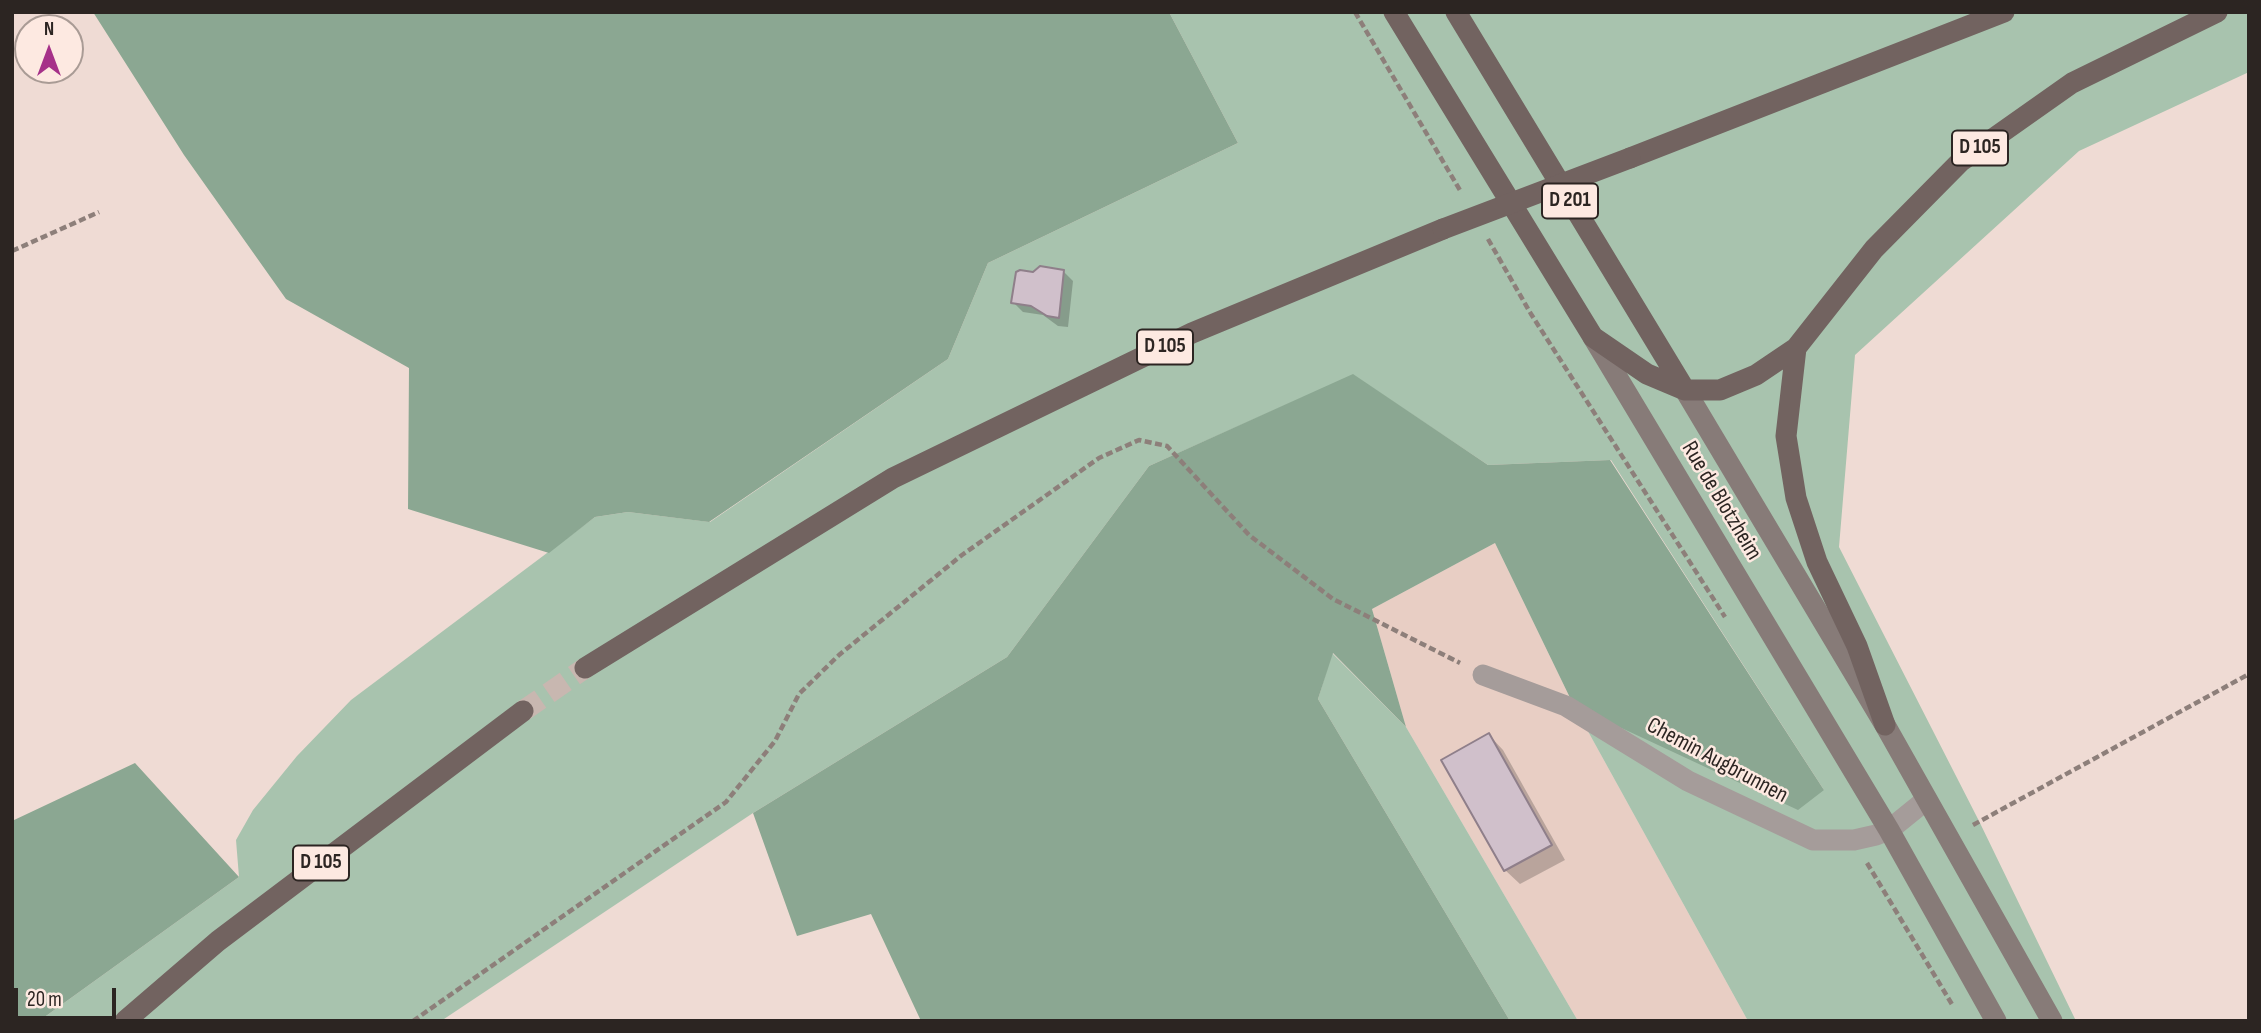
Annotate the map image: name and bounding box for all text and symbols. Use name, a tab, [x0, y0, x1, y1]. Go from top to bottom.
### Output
north arrow	[14, 14, 84, 84]
text: N	[44, 18, 54, 41]
road number: D 105	[1952, 130, 2008, 166]
road number: D 201	[1542, 184, 1598, 218]
road number: D 105	[1137, 330, 1193, 364]
street label: Rue de Blotzheim	[1675, 437, 1767, 565]
street label: Chemin Augbrunnen	[1642, 712, 1792, 810]
road number: D 105	[293, 846, 349, 880]
scale bar	[18, 974, 119, 1018]
text: 20 m	[27, 987, 62, 1012]

